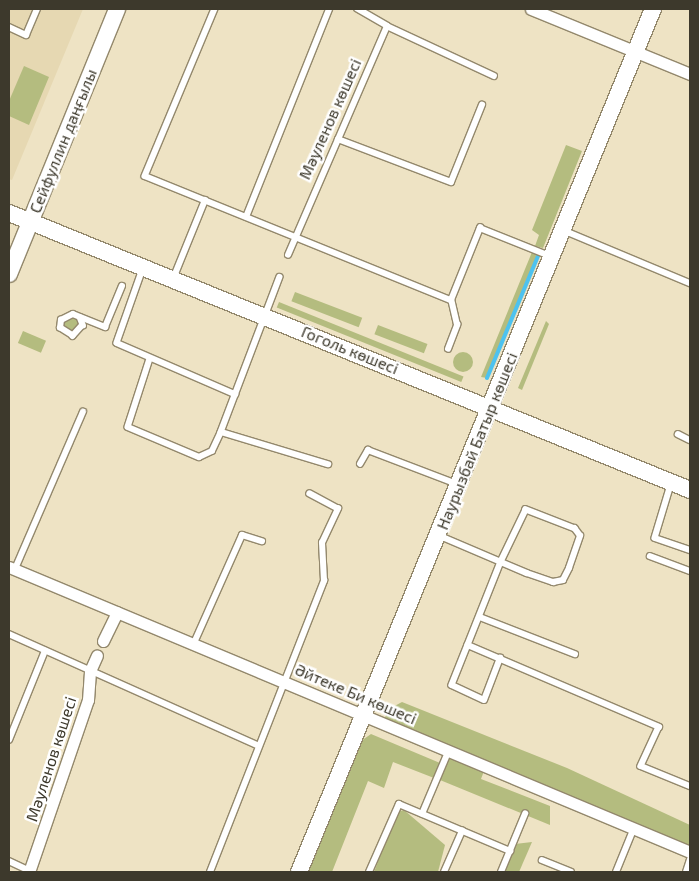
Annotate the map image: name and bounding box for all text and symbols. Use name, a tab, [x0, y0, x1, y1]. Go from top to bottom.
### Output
street label: Мәуленов көшесі	[295, 56, 365, 182]
street label: Сейфуллин даңғылы	[25, 66, 101, 216]
street label: Гоголь көшесі	[299, 322, 401, 378]
street label: Наурызбай Батыр көшесі	[433, 350, 521, 532]
street label: Әйтеке Би көшесі	[292, 660, 420, 728]
street label: Мәуленов көшесі	[22, 694, 80, 824]

